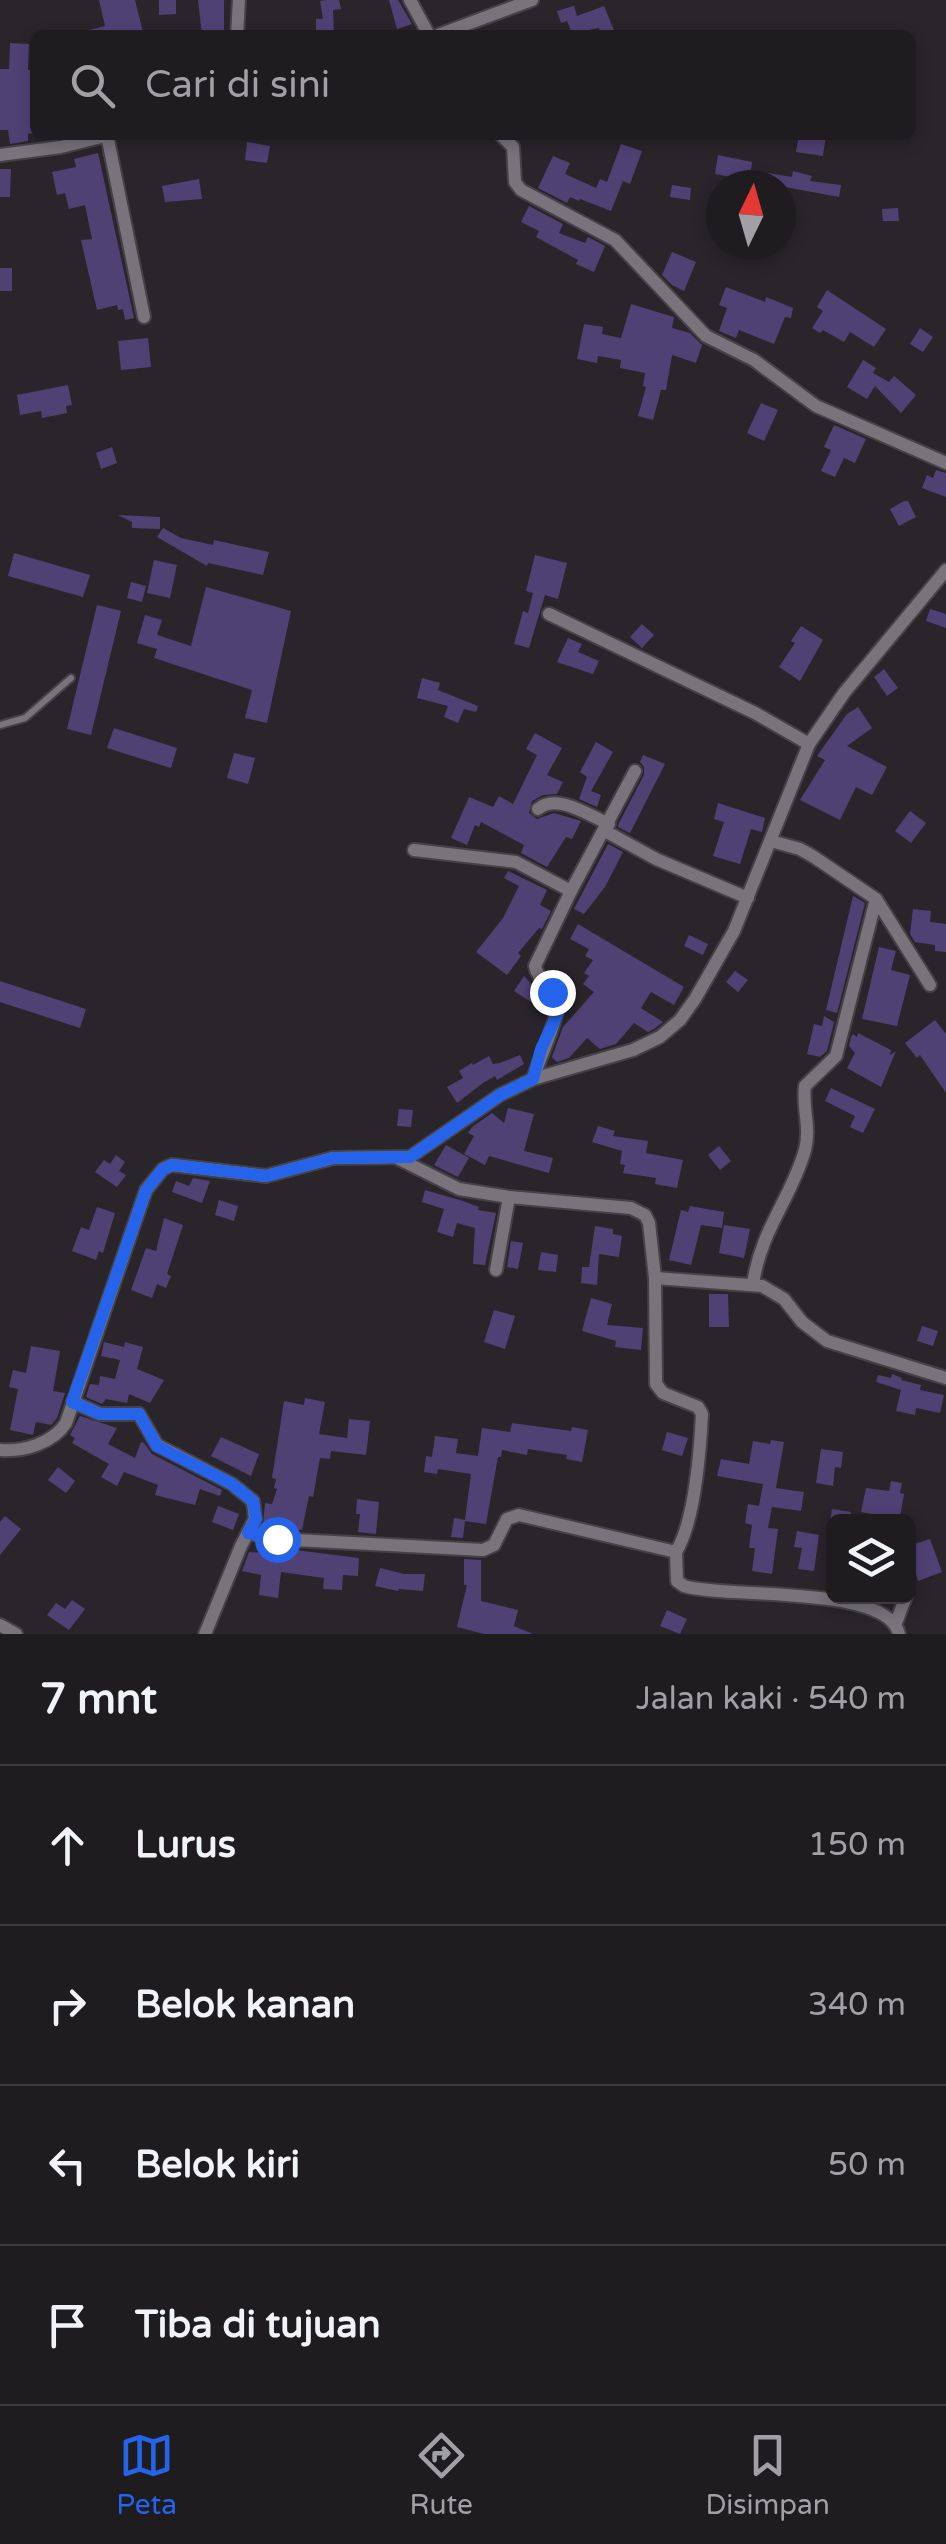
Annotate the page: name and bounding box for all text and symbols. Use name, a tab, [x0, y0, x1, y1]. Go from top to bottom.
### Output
search box	[30, 30, 916, 140]
icon: search	[65, 58, 120, 113]
text: Cari di sini	[145, 62, 330, 108]
north arrow	[706, 170, 796, 260]
route end	[530, 970, 576, 1016]
map controls	[826, 1514, 916, 1604]
button: layers	[826, 1514, 916, 1604]
route start	[255, 1517, 301, 1563]
text: 7 mnt	[40, 1674, 157, 1725]
text: Jalan kaki · 540 m	[636, 1680, 906, 1718]
icon: ahead	[40, 1818, 95, 1873]
text: Lurus	[135, 1822, 236, 1868]
text: 150 m	[808, 1826, 906, 1864]
icon: right	[40, 1978, 95, 2033]
text: Belok kanan	[135, 1982, 355, 2028]
text: 340 m	[808, 1986, 906, 2024]
icon: left	[40, 2138, 95, 2193]
text: Belok kiri	[135, 2142, 300, 2188]
text: 50 m	[828, 2146, 906, 2184]
icon: arrive	[40, 2298, 95, 2353]
text: Tiba di tujuan	[135, 2302, 381, 2348]
tab: Peta	[116, 2428, 177, 2522]
tab: Rute	[410, 2428, 473, 2522]
tab: Disimpan	[705, 2428, 830, 2522]

